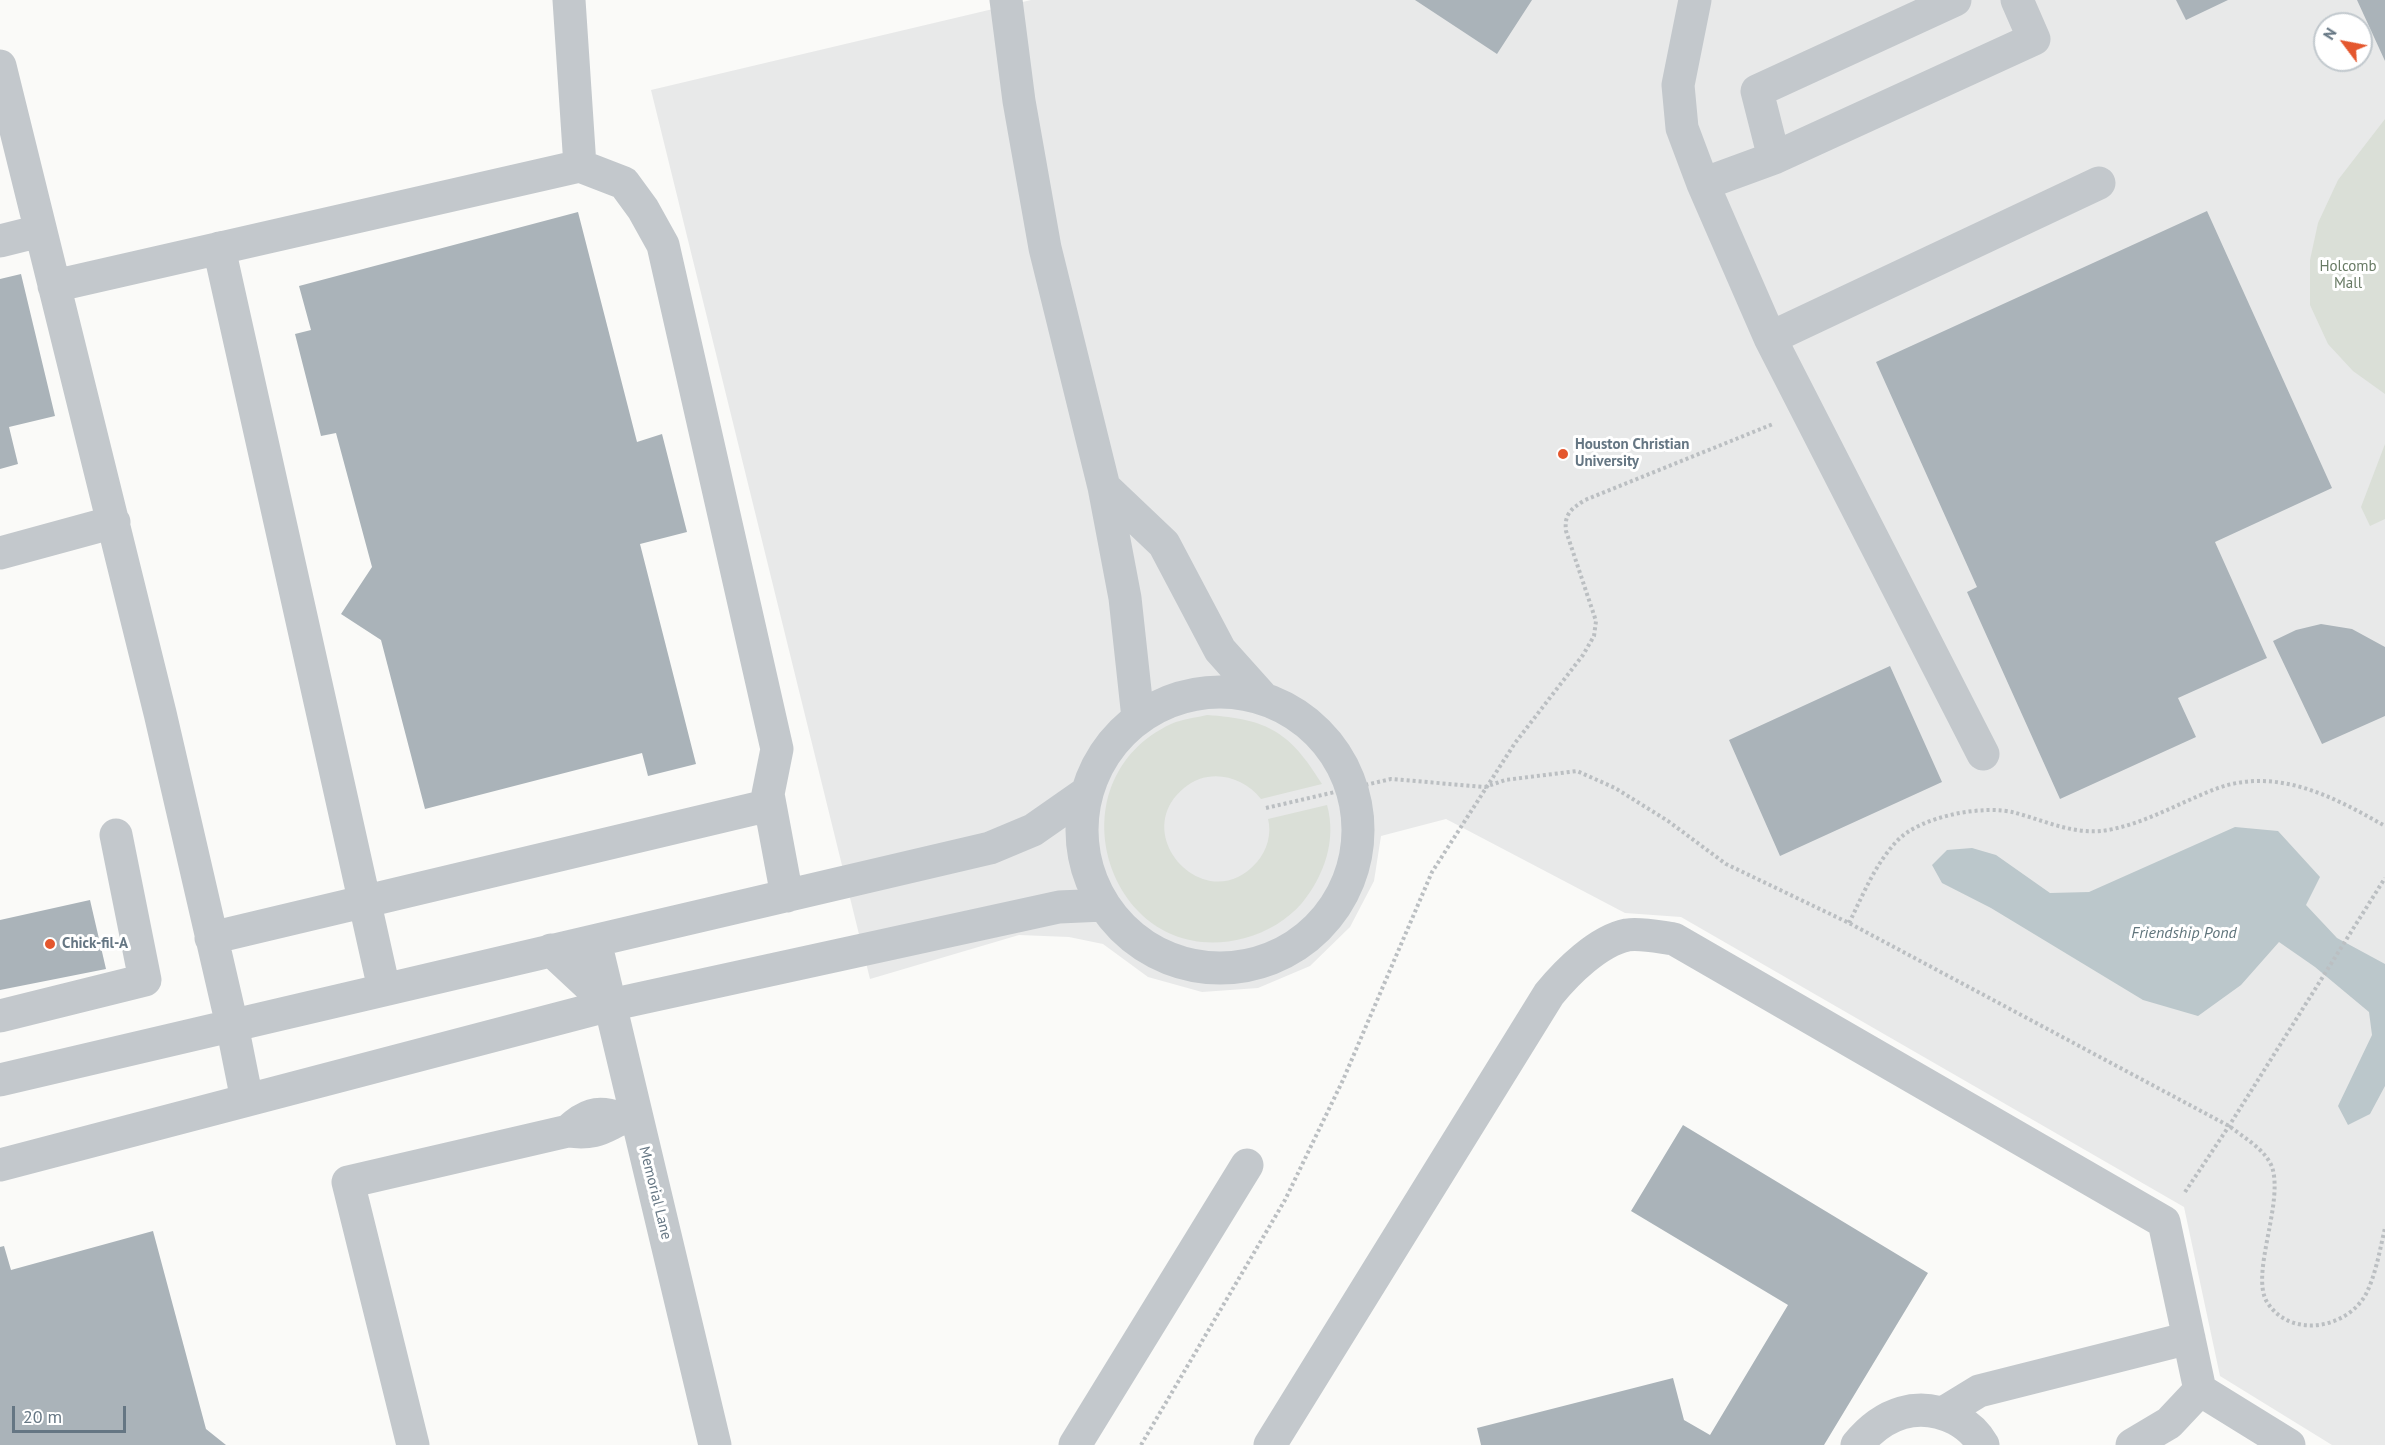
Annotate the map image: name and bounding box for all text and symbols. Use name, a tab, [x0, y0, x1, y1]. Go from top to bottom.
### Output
north arrow	[2313, 12, 2373, 72]
text: N	[2318, 24, 2341, 43]
park label: Holcomb Mall	[2319, 258, 2377, 293]
place label: Houston Christian University	[1575, 436, 1689, 471]
marker: Houston Christian University	[1556, 447, 1570, 461]
water label: Friendship Pond	[2131, 923, 2237, 943]
place label: Chick-fil-A	[62, 935, 128, 953]
marker: Chick-fil-A	[43, 937, 57, 951]
street label: Memorial Lane	[635, 1145, 675, 1241]
scale bar	[15, 1394, 129, 1432]
text: 20 m	[23, 1405, 62, 1428]

